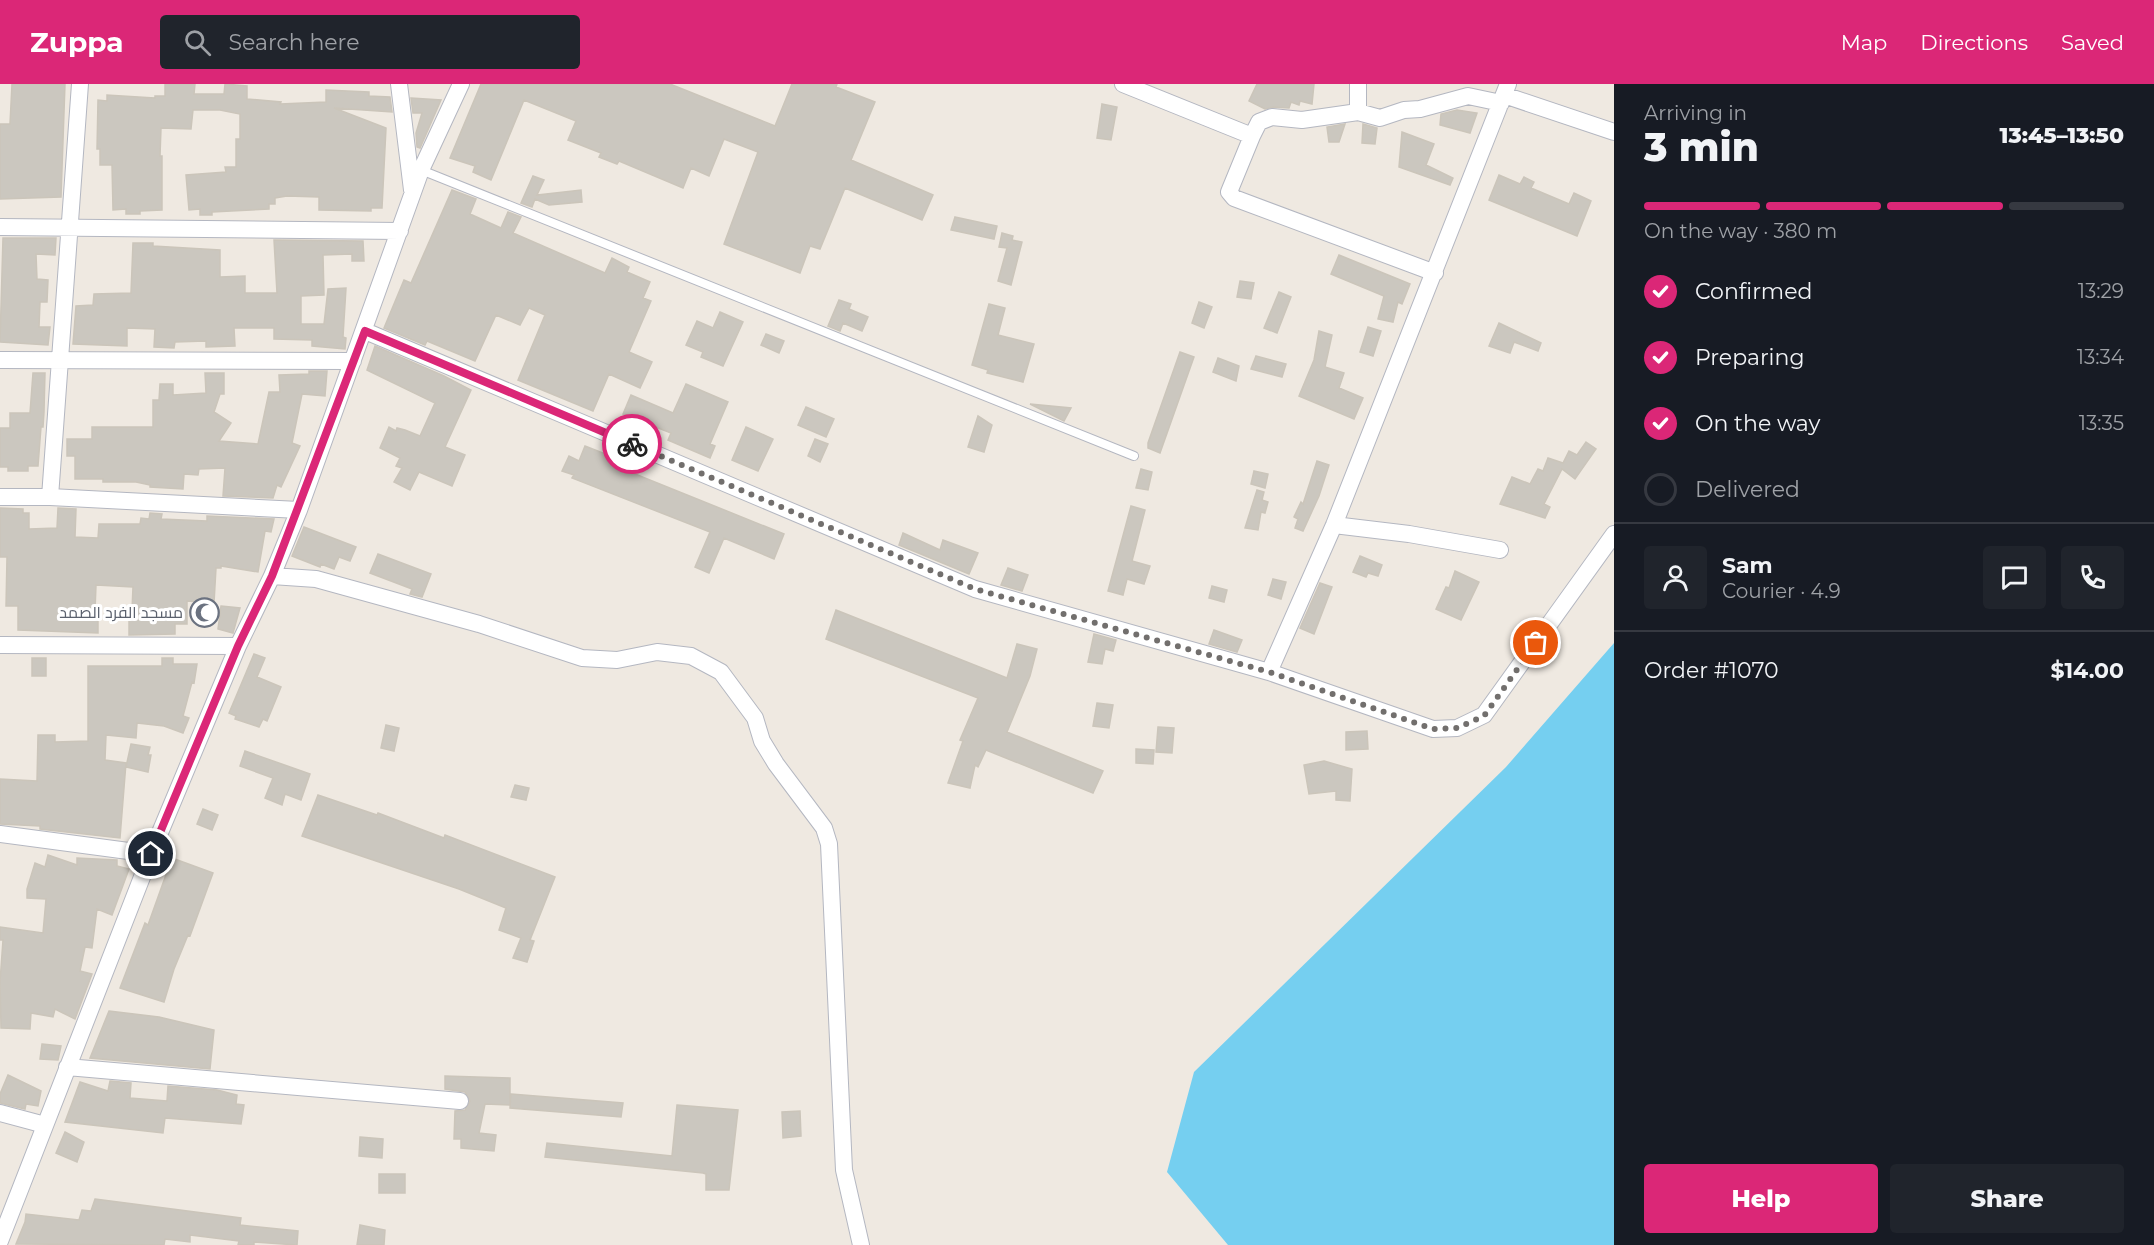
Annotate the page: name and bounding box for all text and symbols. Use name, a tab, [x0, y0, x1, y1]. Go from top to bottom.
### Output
search box	[160, 15, 580, 69]
text: Zuppa	[30, 25, 124, 59]
icon: search	[181, 26, 214, 59]
text: Search here	[229, 29, 359, 56]
text: Map	[1841, 30, 1887, 55]
text: Directions	[1920, 30, 2028, 55]
text: Saved	[2061, 30, 2124, 55]
text: Arriving in	[1644, 101, 1747, 125]
text: 13:45–13:50	[2000, 122, 2124, 149]
text: 3 min	[1644, 123, 1759, 171]
text: On the way · 380 m	[1644, 219, 1837, 243]
icon: check	[1644, 275, 1677, 308]
text: Confirmed	[1695, 278, 1812, 305]
text: 13:29	[2078, 279, 2124, 303]
icon: check	[1644, 341, 1677, 374]
text: Preparing	[1695, 344, 1804, 371]
text: 13:34	[2077, 345, 2124, 369]
icon: check	[1644, 407, 1677, 440]
text: On the way	[1695, 410, 1820, 437]
text: 13:35	[2079, 411, 2124, 435]
courier	[602, 414, 662, 474]
icon: bike	[616, 428, 649, 461]
text: Delivered	[1695, 476, 1800, 503]
button: person	[1644, 546, 1707, 609]
button: chat	[1983, 546, 2046, 609]
button: phone	[2061, 546, 2124, 609]
text: Sam	[1722, 552, 1773, 579]
text: Courier · 4.9	[1722, 579, 1841, 603]
mosque icon: مسجد الفرد الصمد	[188, 596, 220, 628]
place label: مسجد الفرد الصمد	[59, 603, 183, 622]
pin	[1510, 617, 1561, 668]
icon: bag	[1519, 626, 1552, 659]
text: Order #1070	[1644, 657, 1779, 684]
text: $14.00	[2051, 657, 2124, 684]
pin	[125, 828, 176, 879]
icon: home	[134, 837, 167, 870]
button: Help	[1644, 1164, 1878, 1233]
button: Share	[1890, 1164, 2124, 1233]

